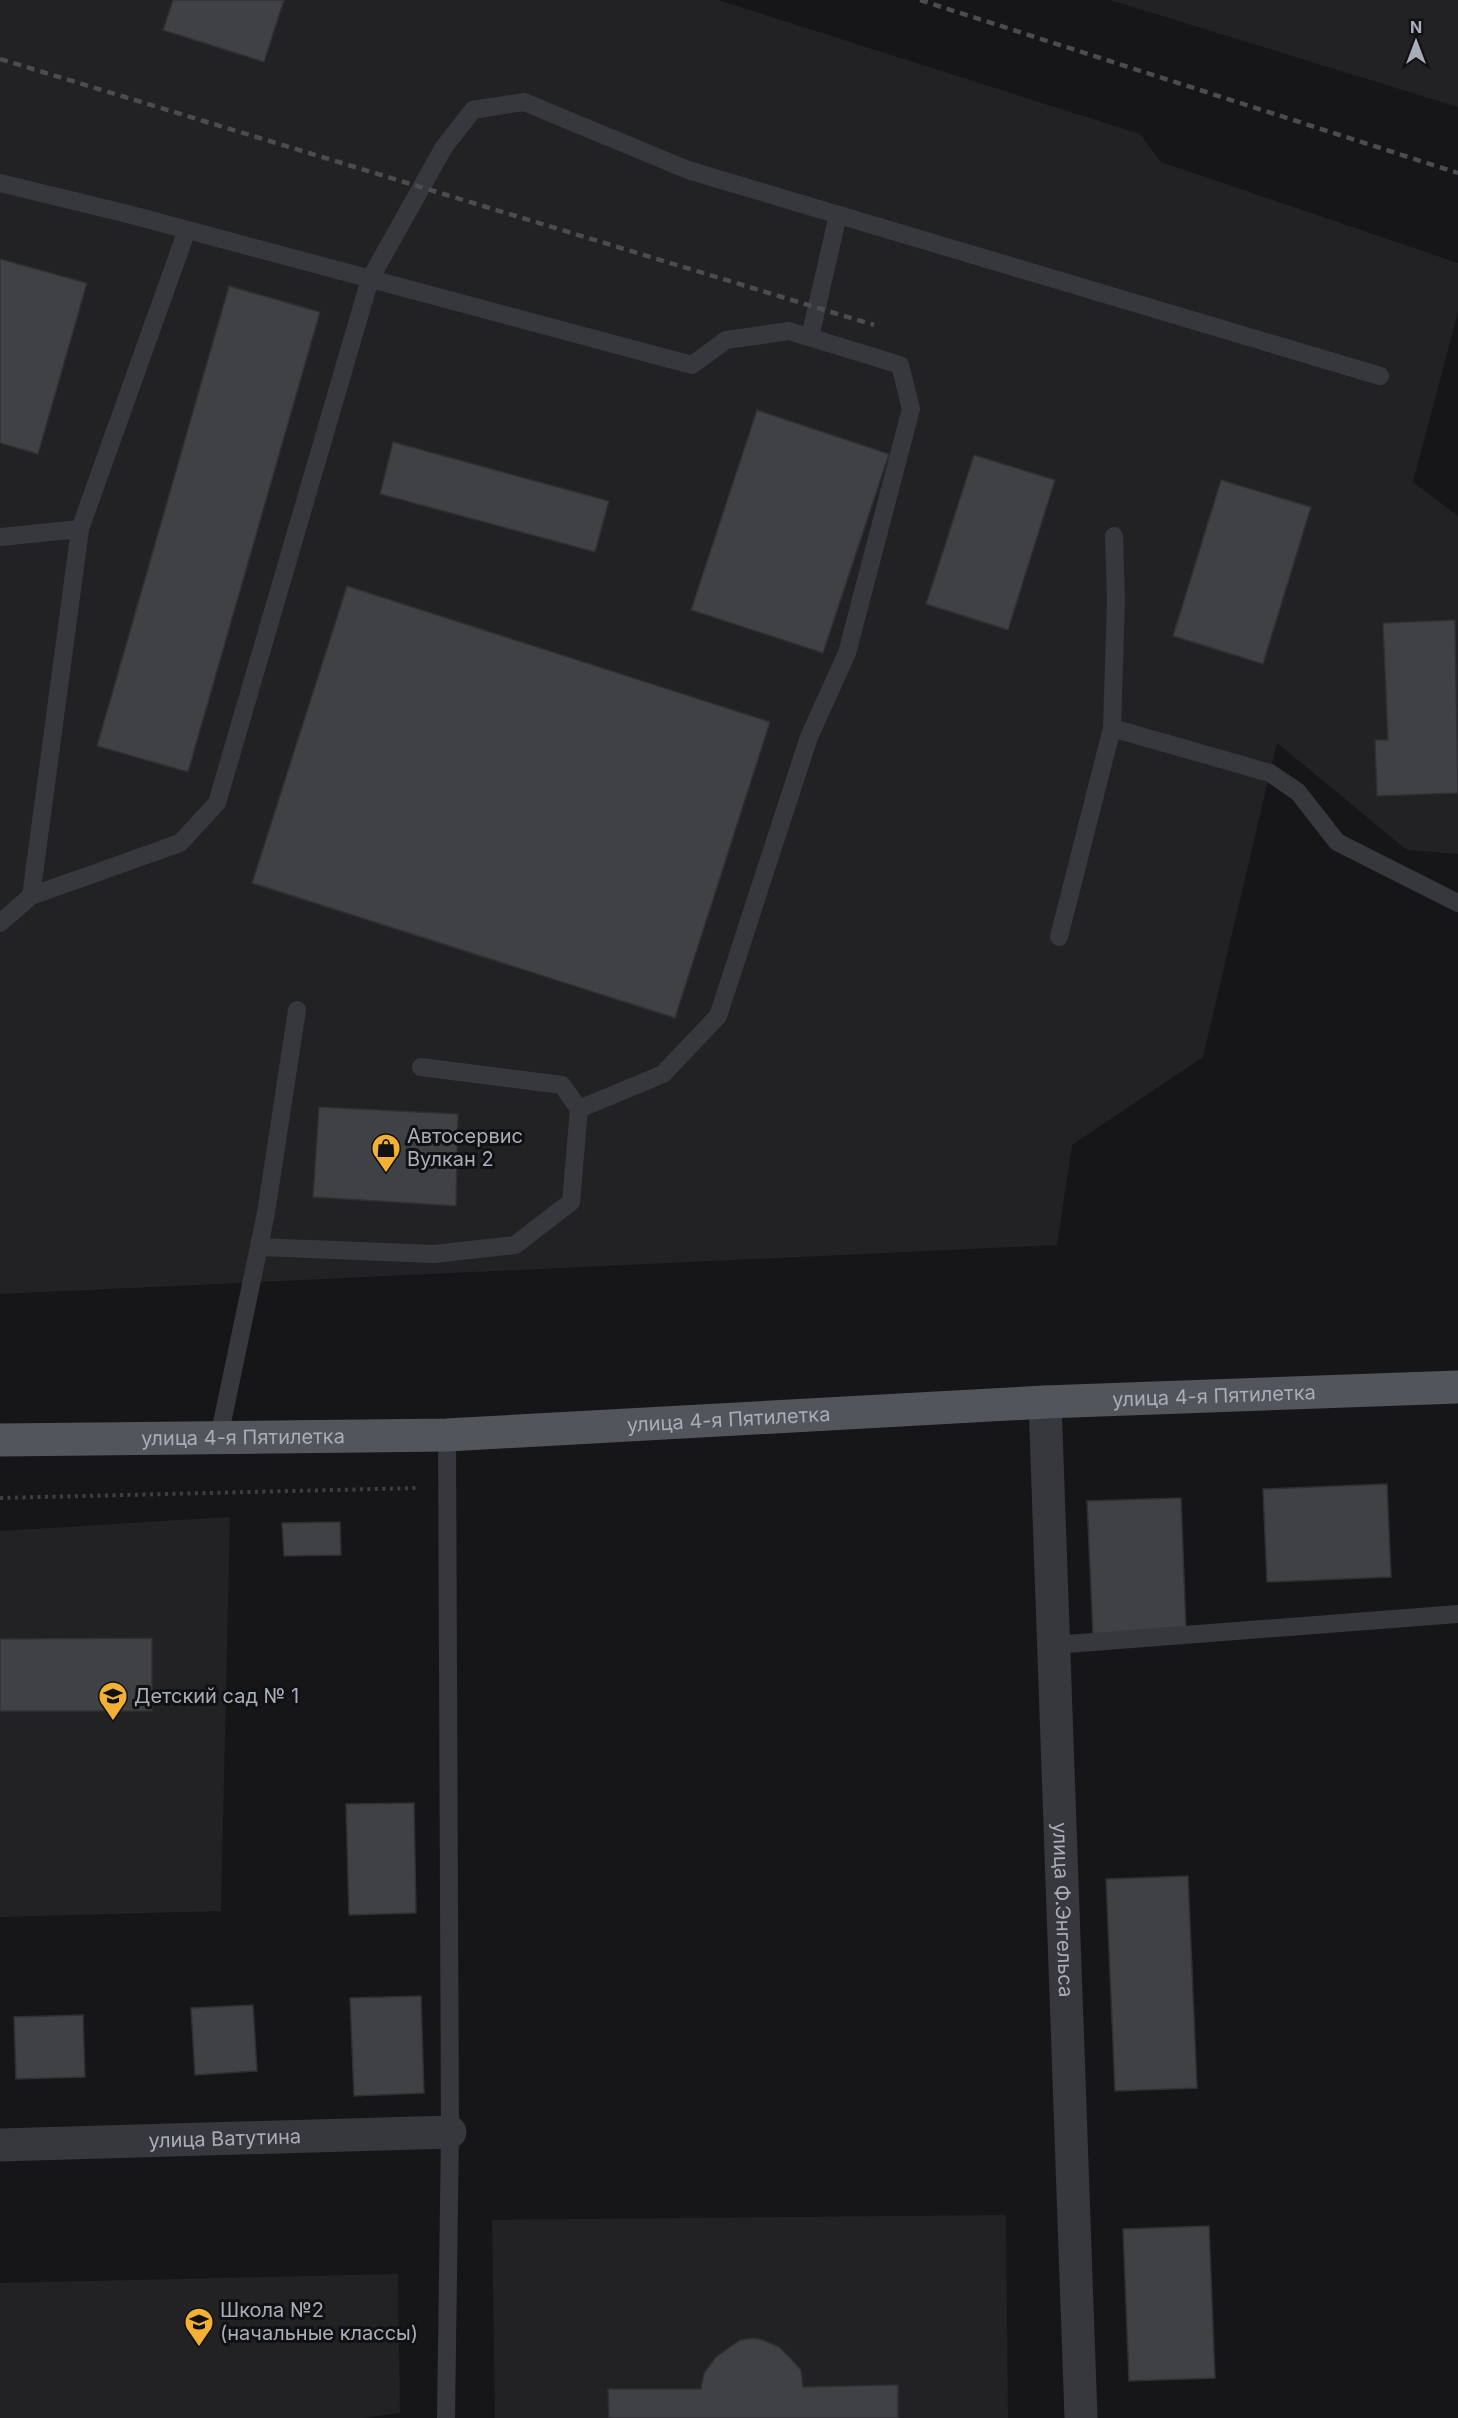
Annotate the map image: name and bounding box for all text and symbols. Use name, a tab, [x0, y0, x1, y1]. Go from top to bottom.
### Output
north arrow	[1386, 12, 1446, 72]
text: N	[1410, 17, 1422, 37]
place label: Автосервис Вулкан 2	[407, 1124, 523, 1171]
shop icon: Автосервис Вулкан 2	[370, 1132, 402, 1174]
street label: улица 4-я Пятилетка	[1112, 1380, 1316, 1412]
street label: улица 4-я Пятилетка	[626, 1402, 831, 1437]
street label: улица 4-я Пятилетка	[141, 1424, 345, 1450]
school or university icon: Детский сад № 1	[97, 1680, 129, 1722]
place label: Детский сад № 1	[134, 1684, 299, 1708]
street label: улица Ф.Энгельса	[1048, 1822, 1078, 1998]
street label: улица Ватутина	[148, 2124, 301, 2153]
place label: Школа №2 (начальные классы)	[220, 2298, 418, 2345]
school or university icon: Школа №2 (начальные классы)	[183, 2306, 215, 2348]

